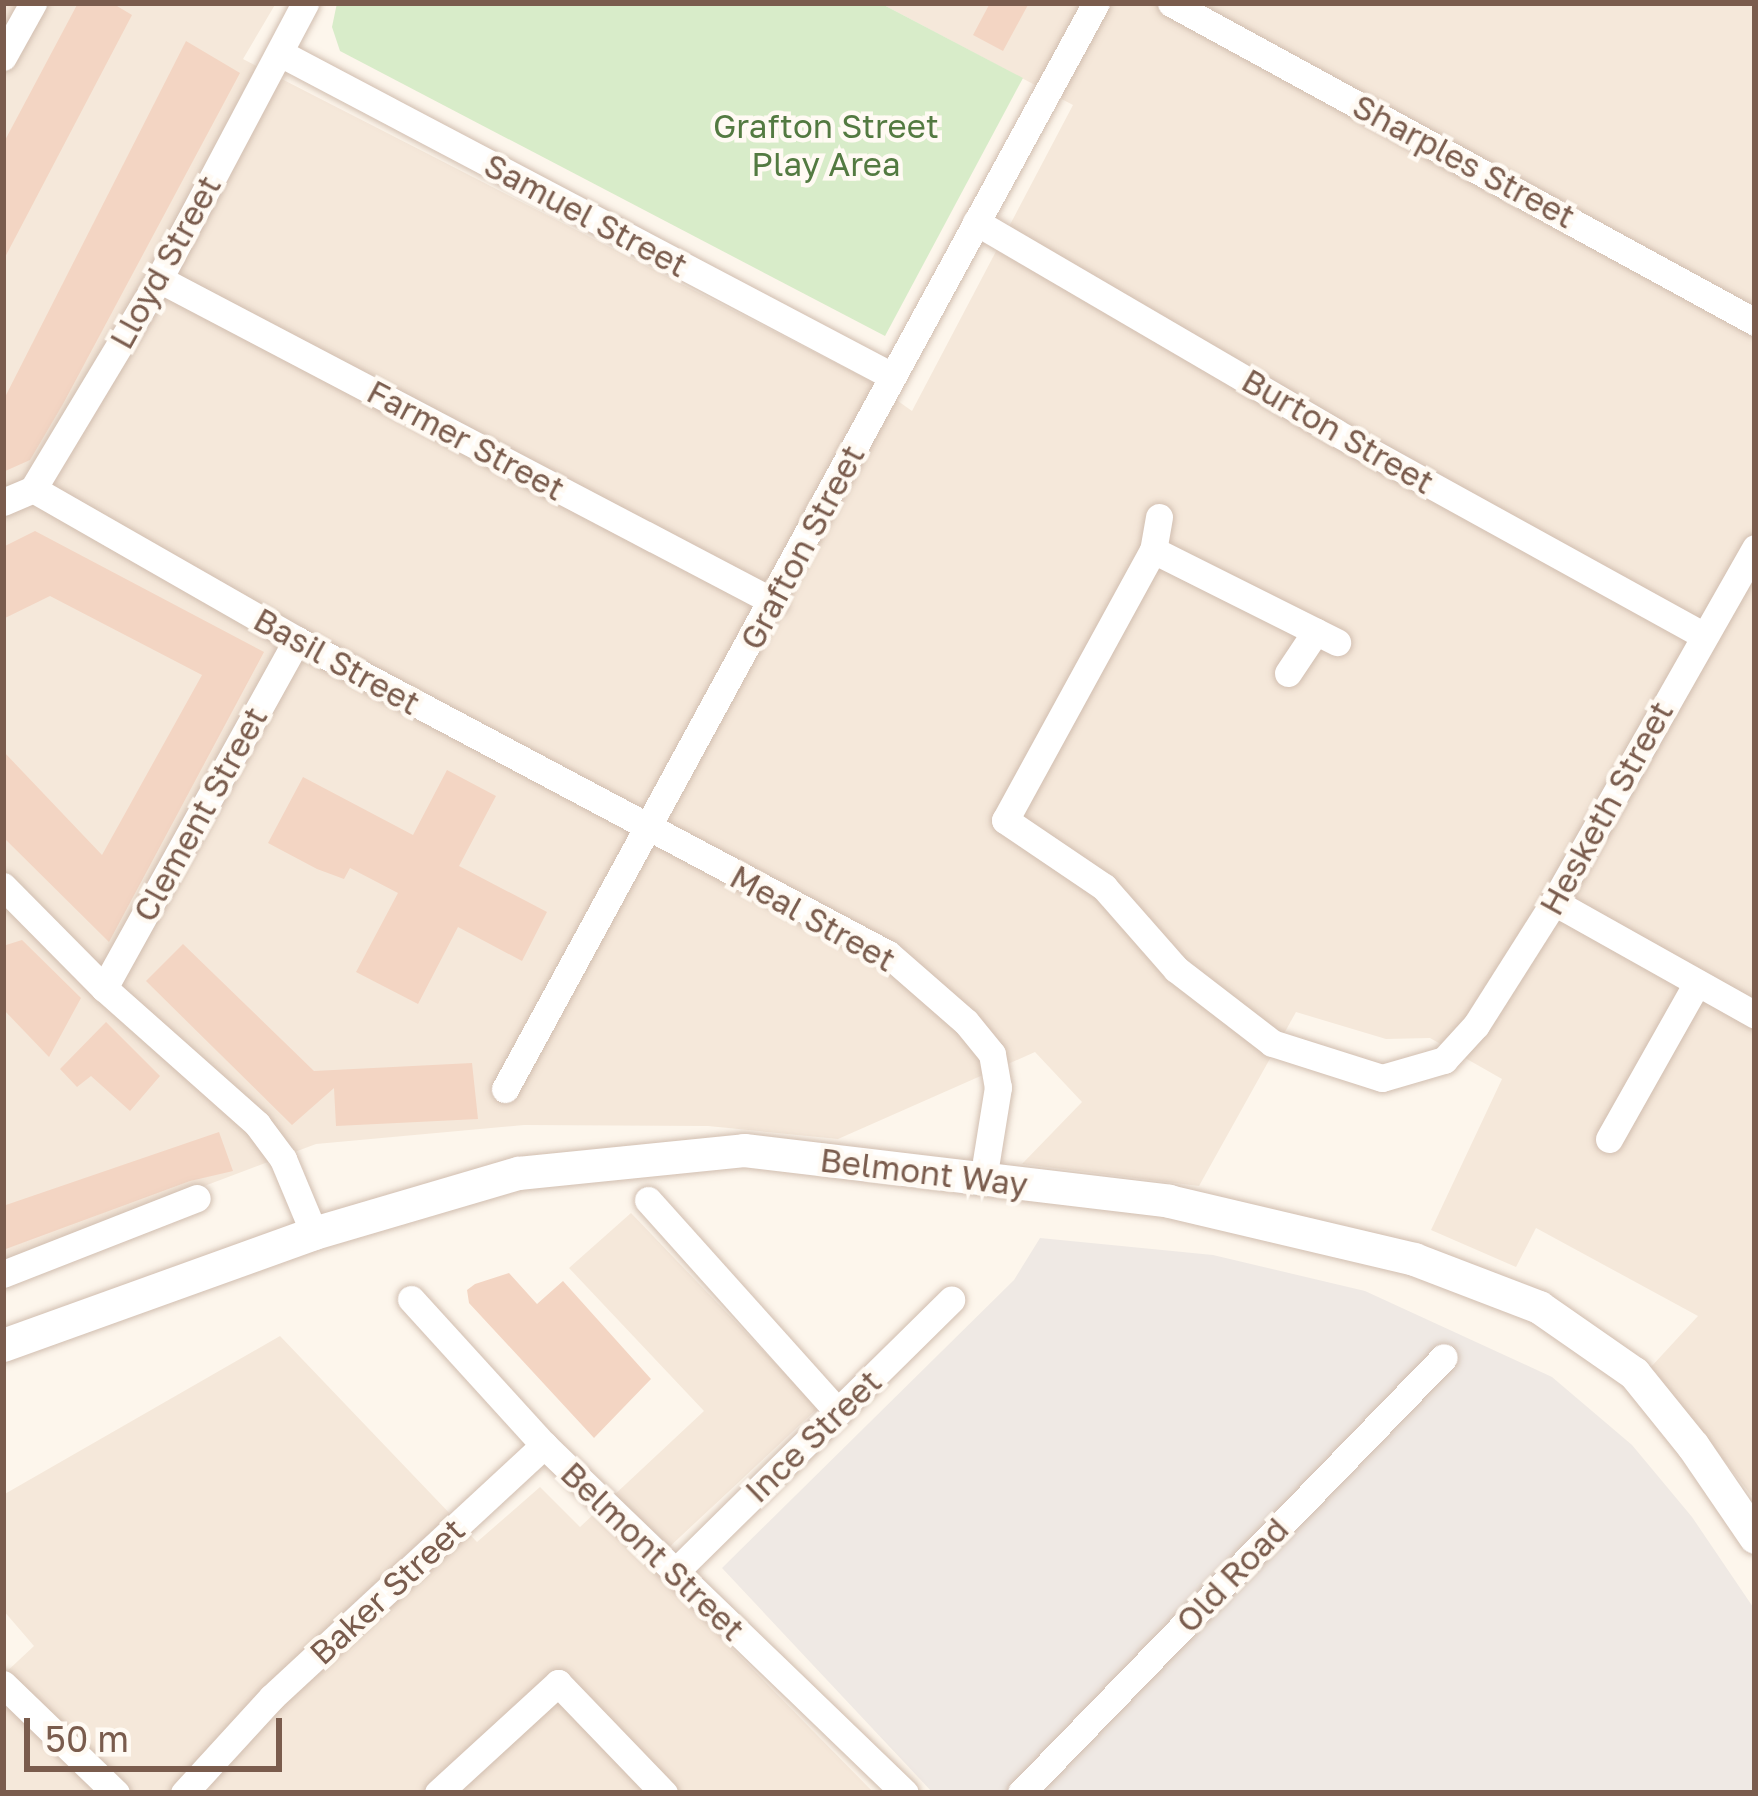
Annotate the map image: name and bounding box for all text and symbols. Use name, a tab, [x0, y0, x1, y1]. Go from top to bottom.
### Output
street label: Sharples Street	[1346, 86, 1582, 236]
park label: Grafton Street Play Area	[713, 106, 939, 184]
street label: Samuel Street	[478, 145, 694, 285]
street label: Lloyd Street	[101, 168, 229, 356]
street label: Burton Street	[1235, 360, 1441, 502]
street label: Farmer Street	[361, 371, 571, 509]
street label: Grafton Street	[731, 438, 873, 656]
street label: Basil Street	[247, 599, 427, 723]
street label: Hesketh Street	[1531, 694, 1681, 922]
street label: Clement Street	[125, 700, 275, 928]
street label: Meal Street	[724, 856, 902, 980]
street label: Belmont Way	[818, 1140, 1030, 1204]
street label: Ince Street	[737, 1361, 889, 1511]
street label: Belmont Street	[553, 1453, 753, 1649]
street label: Baker Street	[302, 1509, 472, 1673]
street label: Old Road	[1168, 1509, 1296, 1641]
scale bar	[30, 1694, 288, 1768]
text: 50 m	[45, 1717, 129, 1760]

